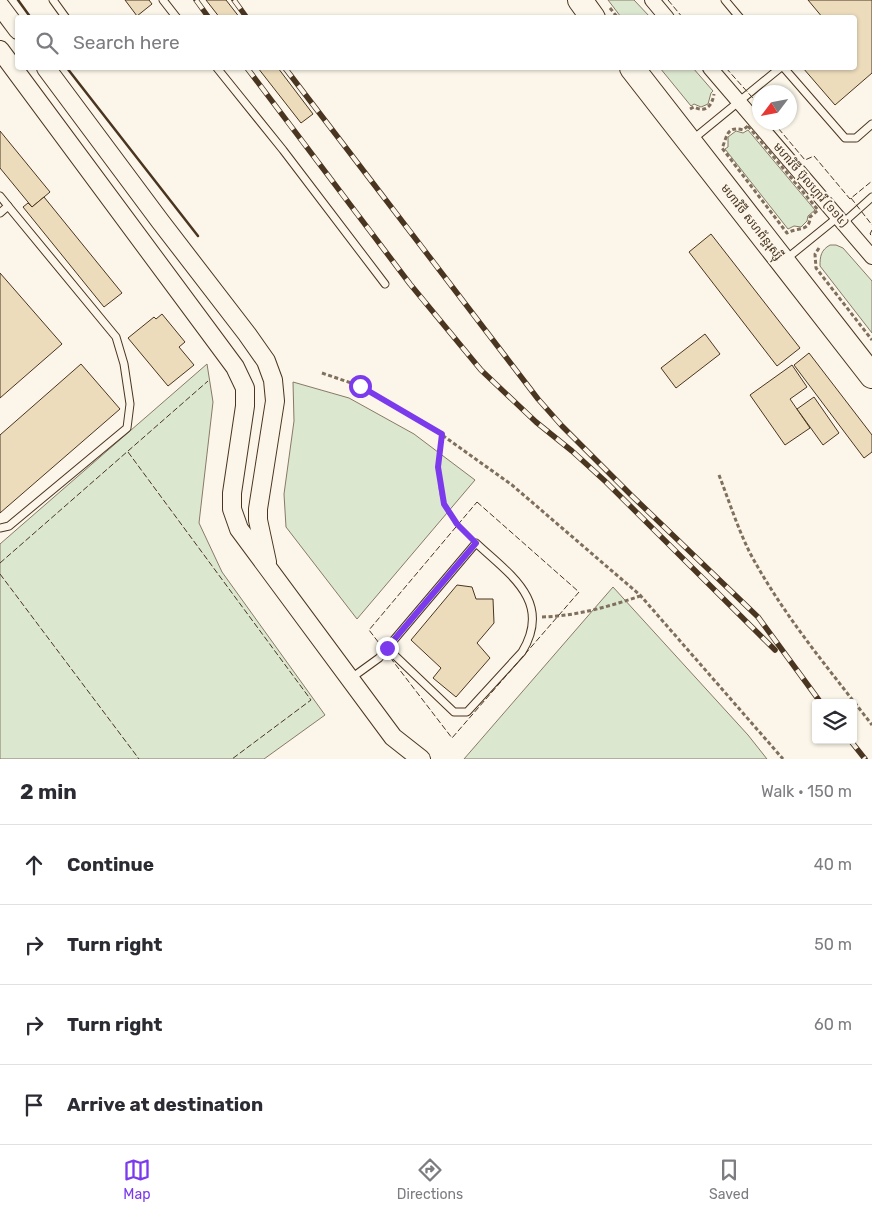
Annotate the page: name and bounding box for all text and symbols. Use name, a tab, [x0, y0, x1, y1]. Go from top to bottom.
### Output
search box	[15, 15, 857, 70]
icon: search	[33, 29, 61, 57]
text: Search here	[73, 31, 180, 54]
north arrow	[752, 85, 797, 130]
street label: មហាវិថី ប៊ុលហ្គារី (១១៤)	[770, 140, 852, 230]
street label: មហាវិថី សហព័ន្ធរុស្ស៊ី	[716, 181, 787, 265]
route start	[349, 375, 372, 398]
route end	[376, 637, 399, 660]
map controls	[812, 699, 857, 744]
button: layers	[812, 699, 857, 744]
text: 2 min	[20, 779, 77, 804]
text: Walk · 150 m	[761, 782, 852, 801]
icon: ahead	[20, 851, 48, 879]
text: Continue	[67, 853, 154, 876]
text: 40 m	[814, 855, 852, 874]
icon: right	[20, 931, 48, 959]
text: Turn right	[67, 933, 162, 956]
text: 50 m	[814, 935, 852, 954]
icon: right	[20, 1011, 48, 1039]
text: Turn right	[67, 1013, 162, 1036]
text: 60 m	[814, 1015, 852, 1034]
icon: arrive	[20, 1091, 48, 1119]
text: Arrive at destination	[67, 1093, 263, 1116]
tab: Map	[123, 1156, 151, 1203]
tab: Directions	[397, 1156, 463, 1203]
tab: Saved	[709, 1156, 749, 1203]

